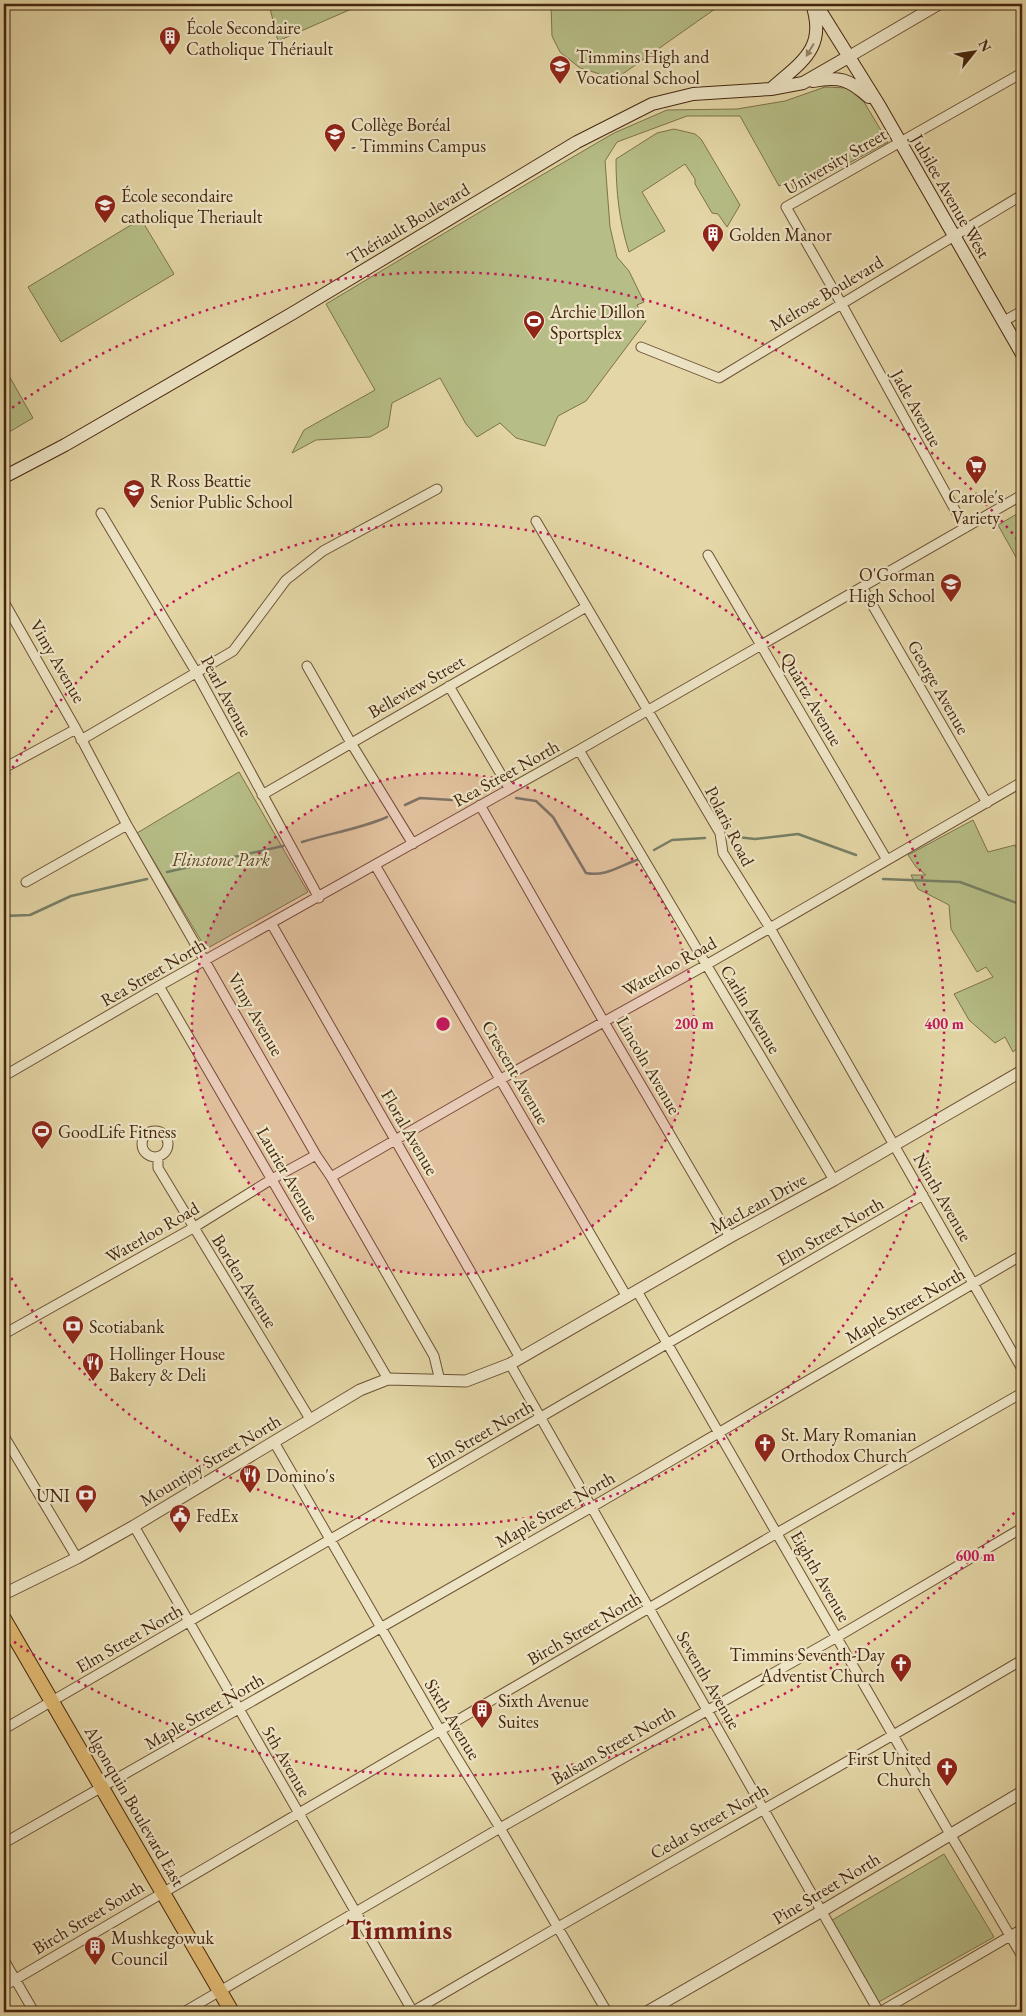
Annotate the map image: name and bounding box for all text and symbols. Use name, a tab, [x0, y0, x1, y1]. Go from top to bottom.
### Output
place label: École Secondaire Catholique Thériault	[186, 16, 334, 60]
building icon: École Secondaire Catholique Thériault	[158, 25, 182, 56]
north arrow	[948, 28, 998, 78]
text: N	[975, 36, 996, 55]
one-way arrow	[805, 44, 814, 57]
place label: Timmins High and Vocational School	[576, 45, 710, 89]
school or university icon: Timmins High and Vocational School	[548, 54, 572, 85]
place label: Collège Boréal - Timmins Campus	[351, 113, 486, 157]
school or university icon: Collège Boréal - Timmins Campus	[323, 122, 347, 153]
street label: University Street	[780, 122, 891, 200]
street label: Jubilee Avenue West	[905, 128, 996, 262]
street label: Thériault Boulevard	[342, 177, 474, 269]
place label: École secondaire catholique Theriault	[121, 184, 263, 228]
school or university icon: École secondaire catholique Theriault	[93, 193, 117, 224]
building icon: Golden Manor	[701, 222, 725, 253]
place label: Golden Manor	[729, 223, 832, 246]
street label: Melrose Boulevard	[765, 250, 888, 336]
place label: Archie Dillon Sportsplex	[549, 300, 646, 344]
sports icon: Archie Dillon Sportsplex	[522, 309, 546, 340]
street label: Jade Avenue	[885, 364, 948, 451]
supermarket icon: Carole's Variety	[964, 454, 988, 485]
place label: R Ross Beattie Senior Public School	[150, 469, 293, 513]
school or university icon: R Ross Beattie Senior Public School	[122, 478, 146, 509]
place label: Carole's Variety	[948, 485, 1004, 529]
place label: O'Gorman High School	[848, 563, 935, 607]
school or university icon: O'Gorman High School	[939, 572, 963, 603]
street label: Vimy Avenue	[25, 615, 91, 707]
street label: George Avenue	[903, 636, 975, 738]
street label: Quartz Avenue	[776, 648, 848, 750]
street label: Belleview Street	[363, 649, 469, 723]
street label: Pearl Avenue	[196, 651, 258, 741]
street label: Rea Street North	[449, 734, 563, 812]
street label: Polaris Road	[700, 782, 760, 871]
park label: Flinstone Park	[171, 848, 270, 871]
street label: Waterloo Road	[618, 930, 721, 1001]
street label: Rea Street North	[96, 933, 210, 1011]
street label: Carlin Avenue	[716, 960, 786, 1058]
street label: Vimy Avenue	[223, 968, 289, 1060]
street label: Lincoln Avenue	[612, 1012, 686, 1118]
text: 200 m	[674, 1014, 714, 1033]
text: 400 m	[924, 1014, 964, 1033]
centre of rings	[434, 1015, 452, 1033]
street label: Crescent Avenue	[477, 1016, 555, 1128]
street label: Floral Avenue	[376, 1085, 444, 1179]
sports icon: GoodLife Fitness	[30, 1119, 54, 1150]
place label: GoodLife Fitness	[58, 1120, 176, 1143]
street label: Laurier Avenue	[252, 1122, 324, 1226]
street label: Ninth Avenue	[908, 1149, 978, 1245]
street label: MacLean Drive	[706, 1167, 810, 1239]
street label: Elm Street North	[773, 1191, 887, 1271]
street label: Waterloo Road	[101, 1196, 204, 1268]
street label: Borden Avenue	[207, 1230, 283, 1332]
street label: Maple Street North	[841, 1261, 969, 1349]
bank icon: Scotiabank	[61, 1314, 85, 1345]
place label: Scotiabank	[89, 1315, 165, 1338]
place label: Hollinger House Bakery & Deli	[109, 1342, 225, 1386]
restaurant icon: Hollinger House Bakery & Deli	[81, 1351, 105, 1382]
street label: Elm Street North	[423, 1394, 537, 1474]
street label: Mountjoy Street North	[135, 1409, 285, 1511]
place label: St. Mary Romanian Orthodox Church	[781, 1423, 917, 1467]
church icon: St. Mary Romanian Orthodox Church	[753, 1432, 777, 1463]
restaurant icon: Domino's	[238, 1463, 262, 1494]
place label: Domino's	[266, 1464, 335, 1487]
street label: Maple Street North	[491, 1465, 619, 1553]
bank icon: UNI	[74, 1483, 98, 1514]
place label: UNI	[36, 1484, 70, 1507]
public building icon: FedEx	[168, 1503, 192, 1534]
place label: FedEx	[196, 1504, 239, 1527]
street label: Eighth Avenue	[786, 1526, 856, 1626]
text: 600 m	[955, 1546, 995, 1565]
street label: Birch Street North	[523, 1586, 645, 1670]
street label: Elm Street North	[72, 1598, 186, 1678]
street label: Seventh Avenue	[672, 1627, 746, 1733]
place label: Timmins Seventh-Day Adventist Church	[730, 1643, 885, 1687]
church icon: Timmins Seventh-Day Adventist Church	[889, 1652, 913, 1683]
street label: Maple Street North	[140, 1667, 268, 1755]
street label: Sixth Avenue	[420, 1674, 486, 1764]
place label: Sixth Avenue Suites	[498, 1689, 589, 1733]
building icon: Sixth Avenue Suites	[470, 1698, 494, 1729]
street label: Balsam Street North	[547, 1700, 679, 1790]
street label: Algonquin Boulevard East	[79, 1721, 191, 1891]
street label: 5th Avenue	[257, 1721, 317, 1801]
place label: First United Church	[847, 1747, 932, 1791]
church icon: First United Church	[935, 1756, 959, 1787]
street label: Cedar Street North	[646, 1778, 772, 1864]
street label: Pine Street North	[768, 1847, 884, 1929]
street label: Birch Street South	[28, 1875, 148, 1959]
district label: Timmins	[346, 1911, 452, 1947]
place label: Mushkegowuk Council	[111, 1926, 215, 1970]
building icon: Mushkegowuk Council	[83, 1935, 107, 1966]

